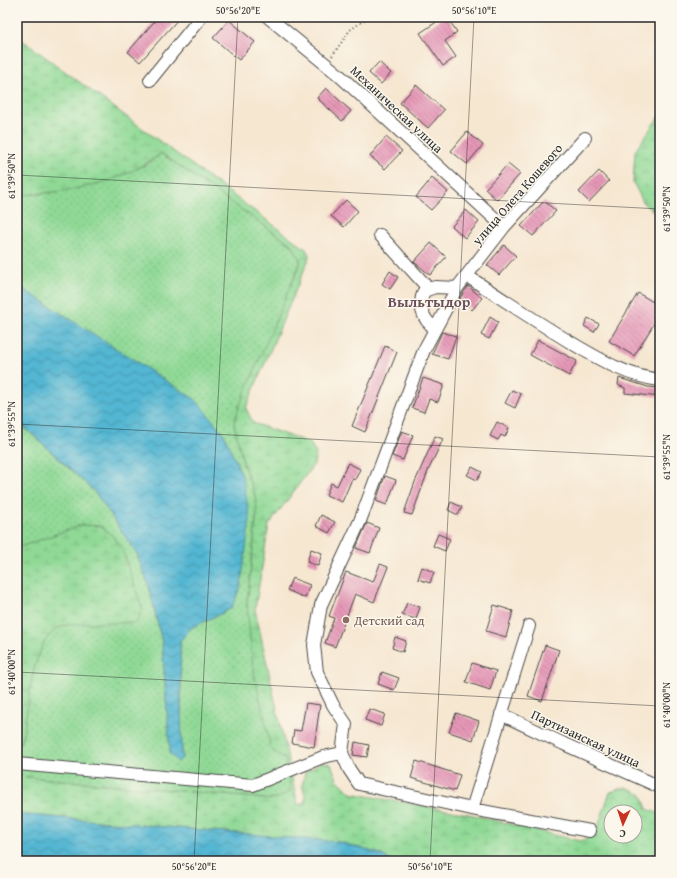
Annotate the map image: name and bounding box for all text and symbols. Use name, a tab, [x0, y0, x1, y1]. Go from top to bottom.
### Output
text: 50°56'20"E	[216, 3, 260, 18]
text: 50°56'10"E	[452, 3, 496, 18]
street label: Механическая улица	[346, 61, 448, 158]
street label: улица Олега Кошевого	[467, 139, 567, 250]
text: 61°39'50"N	[4, 153, 19, 199]
text: 61°39'50"N	[659, 186, 674, 232]
district label: Выльтыдор	[388, 291, 471, 312]
text: 61°39'55"N	[4, 401, 19, 447]
text: 61°39'55"N	[659, 434, 674, 480]
place label: Детский сад	[353, 611, 425, 630]
marker: Детский сад	[341, 615, 351, 625]
text: 61°40'00"N	[4, 649, 19, 695]
text: 61°40'00"N	[659, 682, 674, 728]
street label: Партизанская улица	[528, 705, 644, 772]
north arrow	[603, 804, 643, 844]
text: С	[619, 826, 626, 842]
text: 50°56'20"E	[172, 859, 216, 874]
text: 50°56'10"E	[408, 859, 452, 874]

